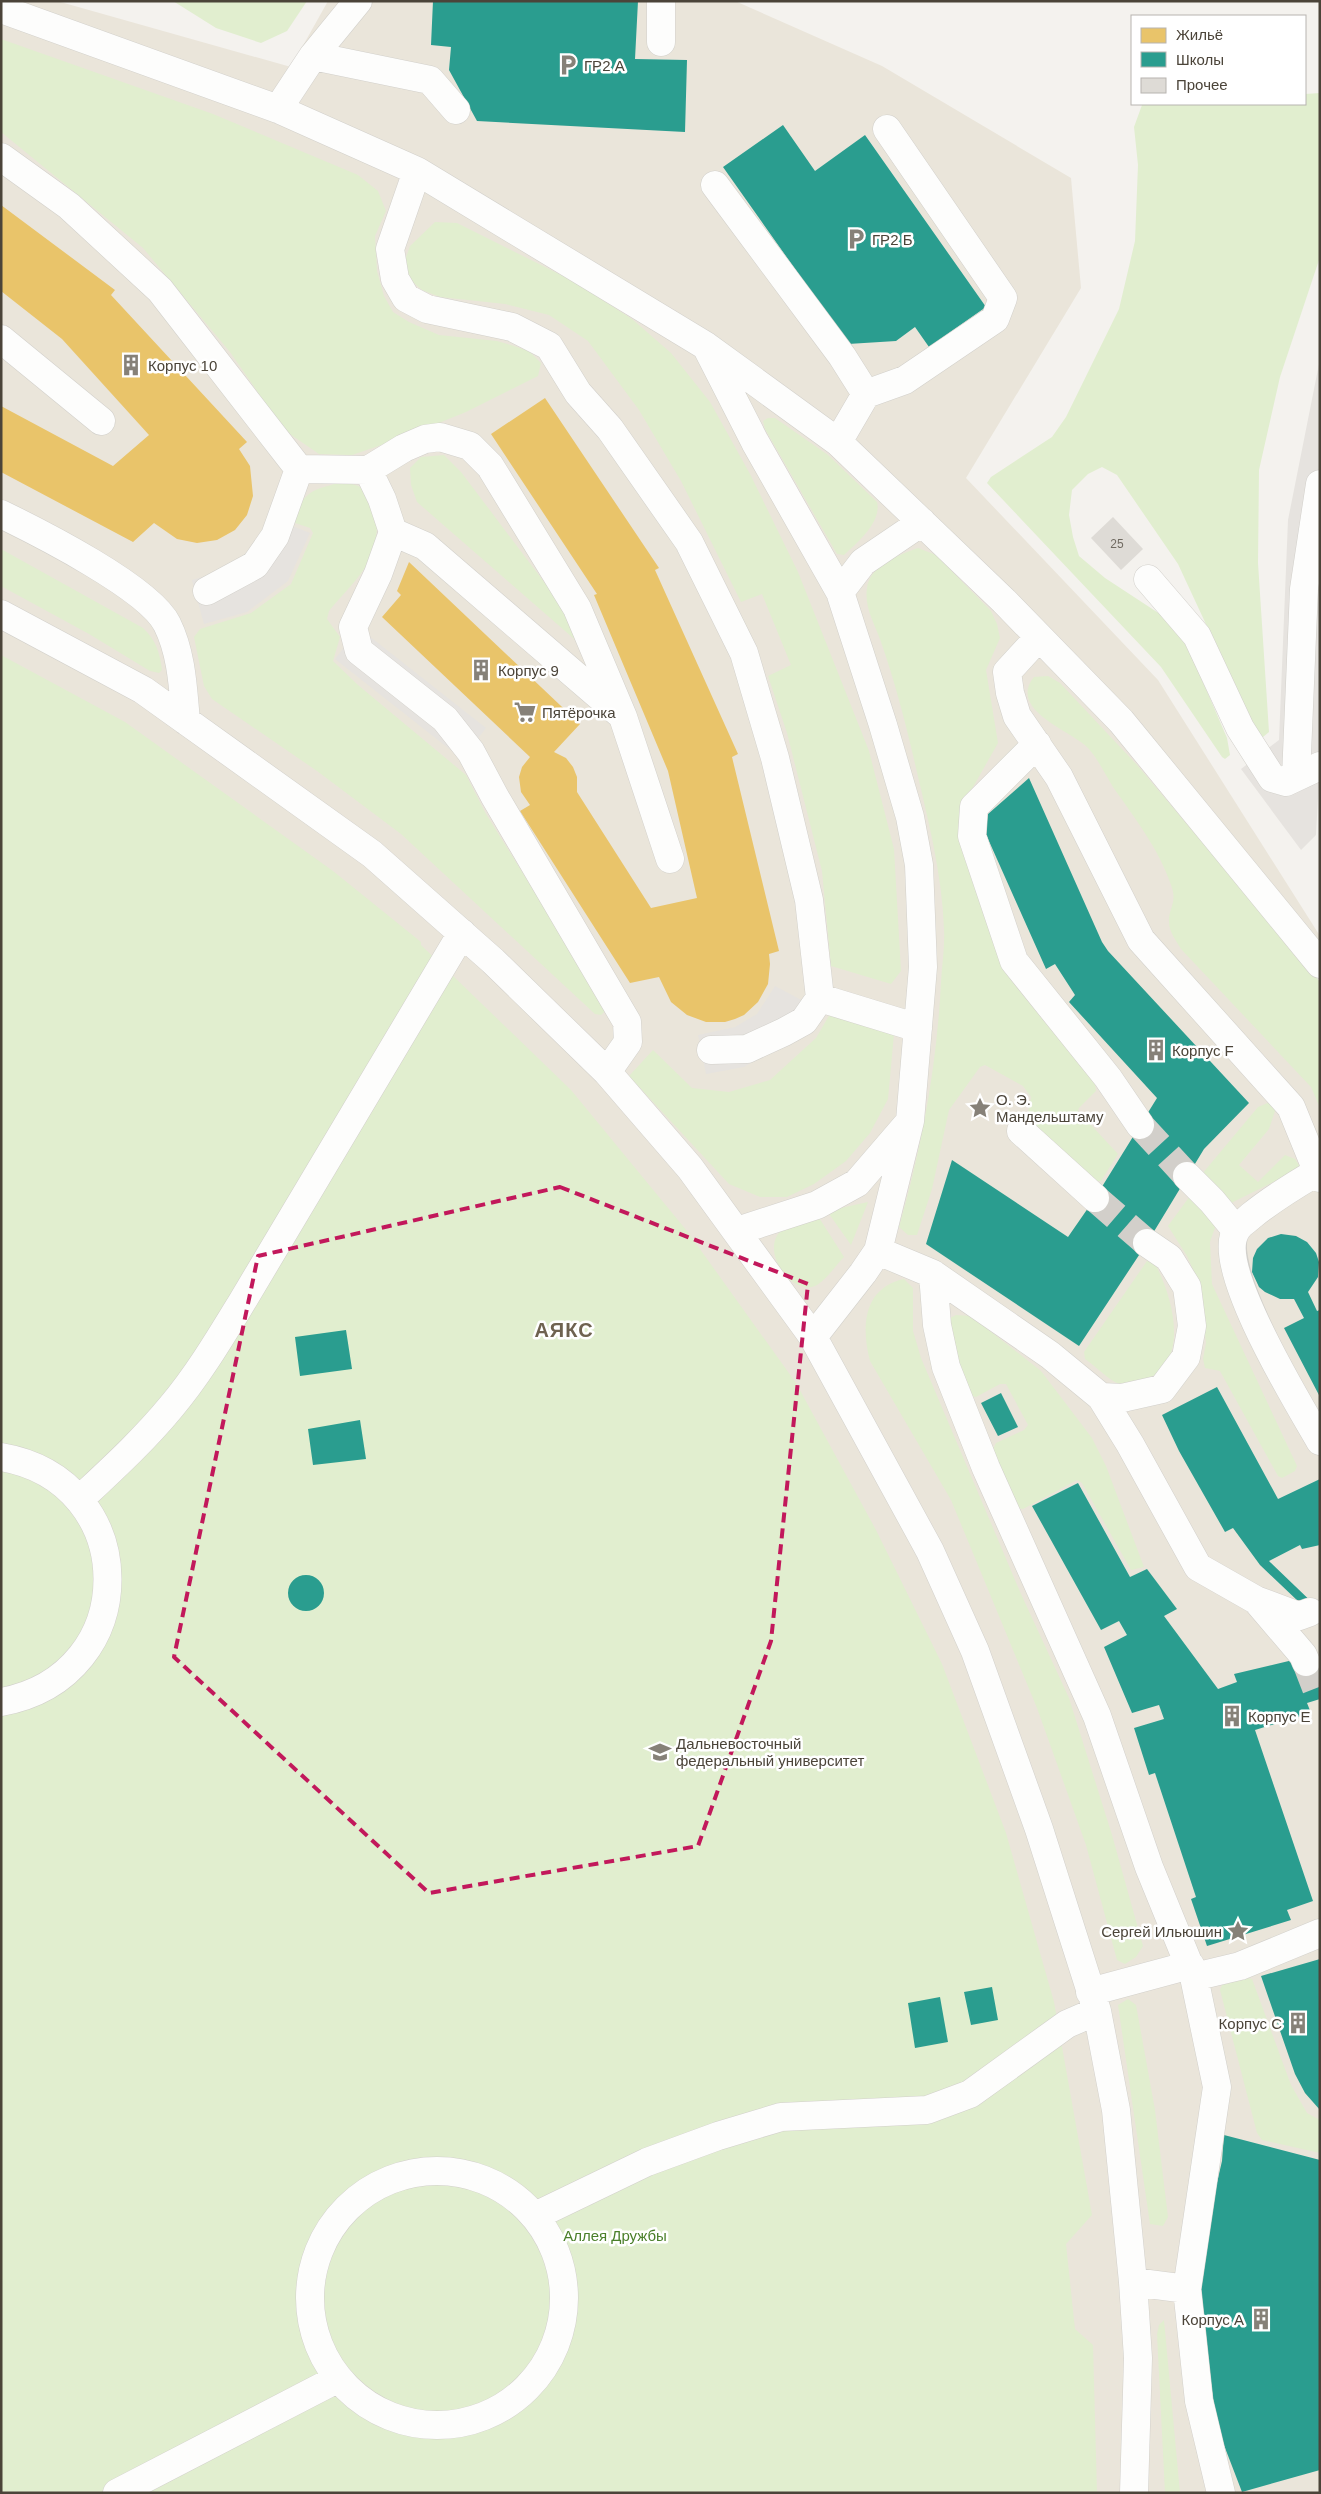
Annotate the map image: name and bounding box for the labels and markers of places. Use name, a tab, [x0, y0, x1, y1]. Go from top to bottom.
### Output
parking icon: ГР2 А	[555, 52, 581, 78]
place label: ГР2 А	[584, 57, 625, 74]
parking icon: ГР2 Б	[843, 226, 869, 252]
place label: ГР2 Б	[872, 231, 913, 248]
building icon: Корпус 10	[118, 352, 144, 378]
place label: Корпус 10	[148, 357, 217, 374]
building icon: Корпус 9	[468, 657, 494, 683]
place label: Корпус 9	[498, 662, 559, 679]
supermarket icon: Пятёрочка	[512, 699, 538, 725]
place label: Пятёрочка	[542, 704, 616, 721]
building icon: Корпус F	[1143, 1037, 1169, 1063]
place label: Корпус F	[1172, 1042, 1234, 1059]
place label: О. Э. Мандельштаму	[996, 1091, 1104, 1125]
place icon: О. Э. Мандельштаму	[967, 1095, 993, 1121]
building icon: Корпус E	[1219, 1703, 1245, 1729]
place label: Корпус E	[1248, 1708, 1311, 1725]
place label: Дальневосточный федеральный университет	[676, 1735, 864, 1769]
school or university icon: Дальневосточный федеральный университет	[647, 1739, 673, 1765]
place icon: Сергей Ильюшин	[1225, 1918, 1251, 1944]
place label: Сергей Ильюшин	[1101, 1923, 1222, 1940]
building icon: Корпус C	[1285, 2010, 1311, 2036]
place label: Корпус C	[1219, 2015, 1282, 2032]
building icon: Корпус A	[1248, 2306, 1274, 2332]
place label: Корпус A	[1181, 2311, 1244, 2328]

